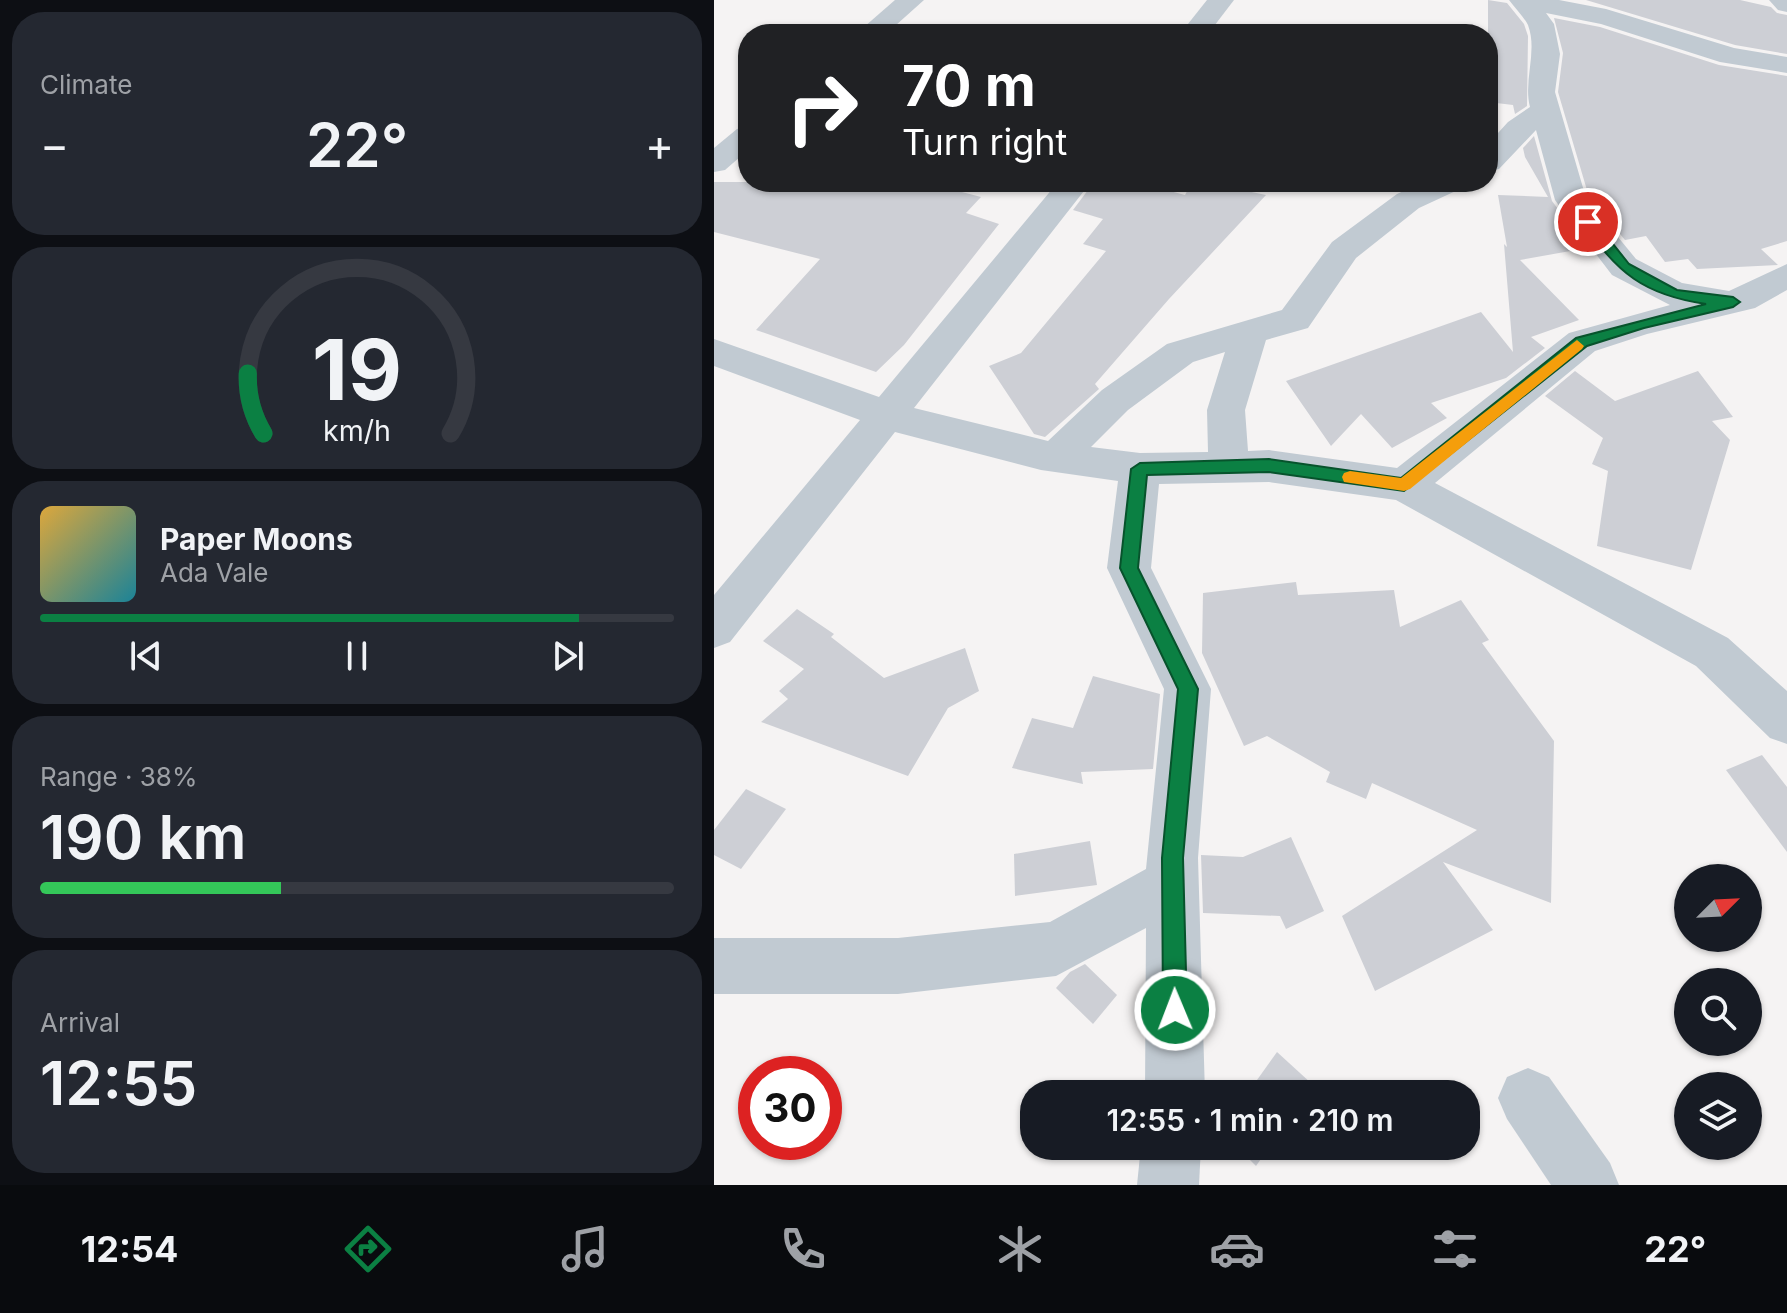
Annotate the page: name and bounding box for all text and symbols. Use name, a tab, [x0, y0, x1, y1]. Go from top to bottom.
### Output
text: 70 m	[902, 52, 1036, 120]
icon: right	[770, 56, 874, 160]
text: Climate	[40, 69, 132, 100]
text: 22°	[306, 109, 408, 181]
text: −	[40, 118, 69, 172]
text: +	[645, 118, 674, 172]
text: Turn right	[902, 120, 1067, 164]
pin	[1554, 188, 1622, 256]
icon: arrive	[1566, 200, 1610, 244]
text: 19	[312, 318, 402, 419]
text: km/h	[323, 413, 391, 448]
text: Paper Moons	[160, 521, 353, 557]
text: Ada Vale	[160, 557, 268, 588]
icon: previous	[124, 634, 168, 678]
icon: pause	[335, 634, 379, 678]
icon: next	[546, 634, 590, 678]
text: Range · 38%	[40, 761, 197, 792]
text: 190 km	[40, 801, 247, 873]
north arrow	[1674, 864, 1762, 952]
map controls	[1674, 864, 1762, 1160]
position arrow	[1133, 968, 1217, 1052]
button: search	[1674, 968, 1762, 1056]
text: Arrival	[40, 1007, 120, 1038]
text: 12:55	[40, 1047, 197, 1119]
speed limit sign: 30	[738, 1056, 842, 1160]
button: layers	[1674, 1072, 1762, 1160]
text: 12:55 · 1 min · 210 m	[1106, 1102, 1394, 1138]
icon: directions	[340, 1221, 396, 1277]
icon: music	[557, 1221, 613, 1277]
icon: phone	[775, 1221, 831, 1277]
icon: climate	[992, 1221, 1048, 1277]
icon: car	[1209, 1221, 1265, 1277]
icon: filters	[1427, 1221, 1483, 1277]
text: 12:54	[81, 1227, 178, 1271]
text: 22°	[1644, 1227, 1706, 1271]

